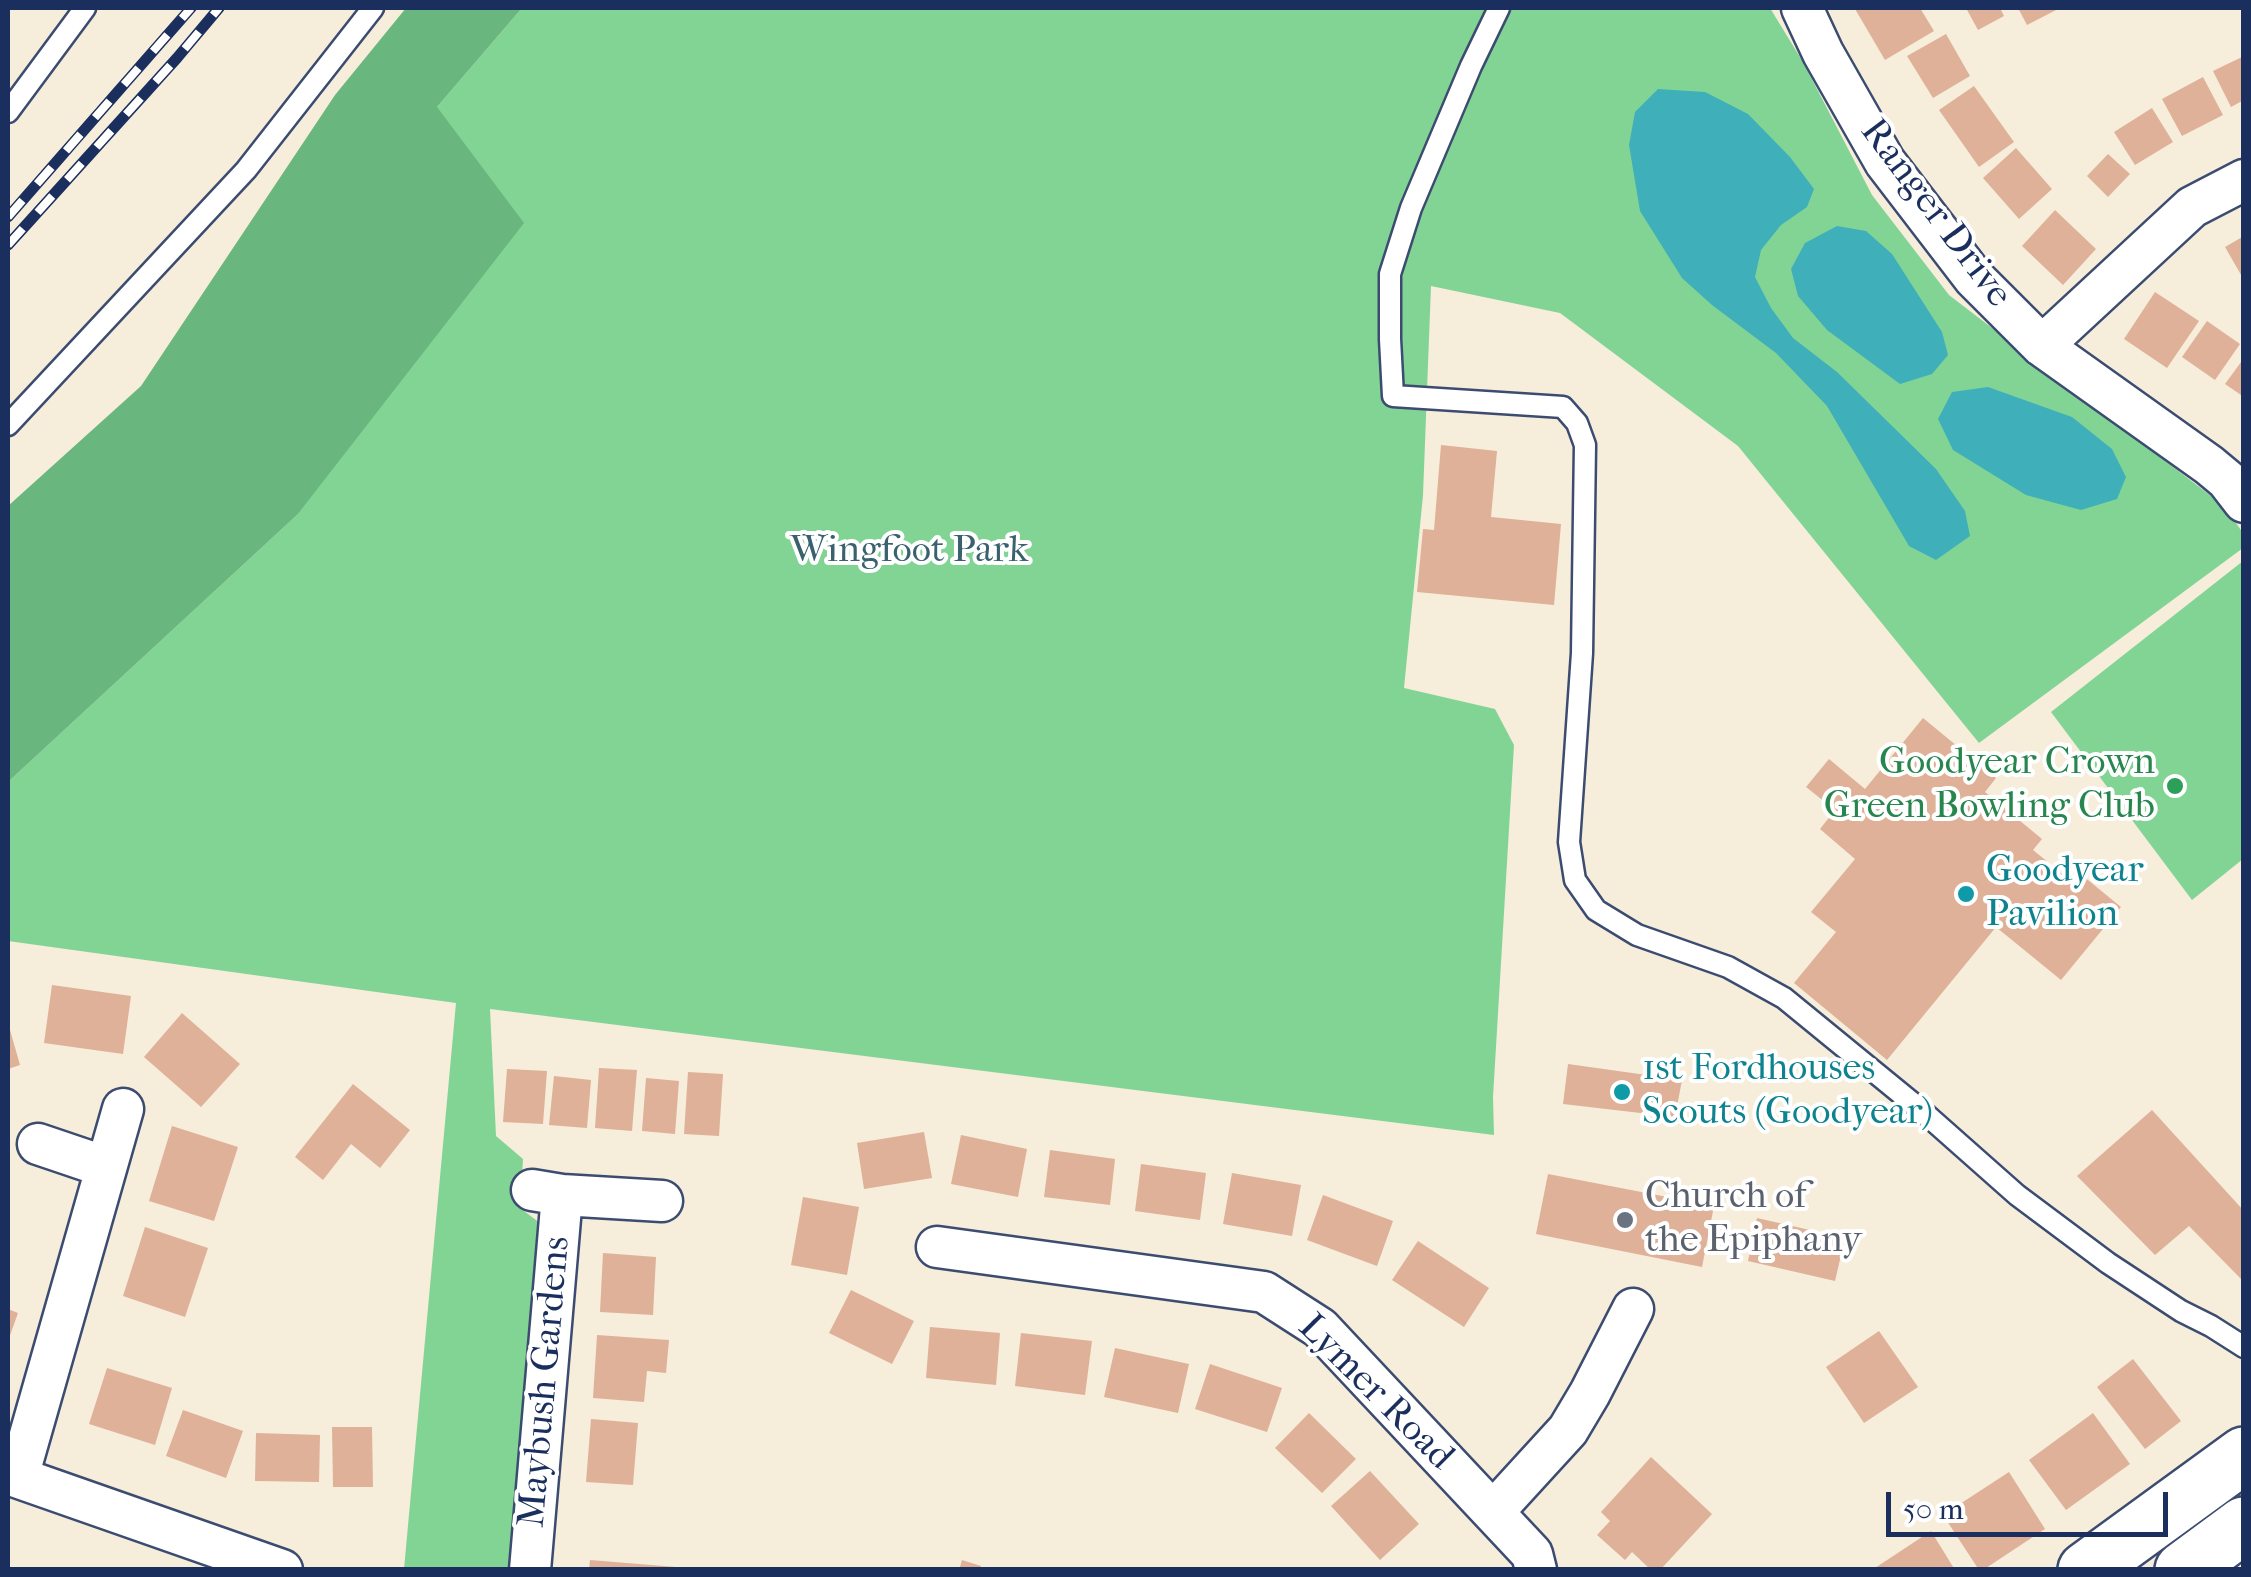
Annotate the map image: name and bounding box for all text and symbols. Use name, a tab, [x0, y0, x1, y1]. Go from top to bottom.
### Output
street label: Ranger Drive	[1849, 111, 2021, 317]
park label: Wingfoot Park	[790, 529, 1028, 575]
place label: Goodyear Crown Green Bowling Club	[1824, 741, 2155, 831]
marker: Goodyear Crown Green Bowling Club	[2164, 775, 2186, 797]
place label: Goodyear Pavilion	[1986, 849, 2144, 938]
marker: Goodyear Pavilion	[1955, 883, 1977, 905]
place label: 1st Fordhouses Scouts (Goodyear)	[1642, 1047, 1933, 1136]
marker: 1st Fordhouses Scouts (Goodyear)	[1611, 1081, 1633, 1103]
place label: Church of the Epiphany	[1645, 1175, 1862, 1264]
marker: Church of the Epiphany	[1614, 1209, 1636, 1231]
street label: Maybush Gardens	[511, 1234, 581, 1530]
street label: Lymer Road	[1288, 1306, 1462, 1480]
scale bar	[1891, 1472, 2174, 1534]
text: 50 m	[1903, 1492, 1964, 1527]

